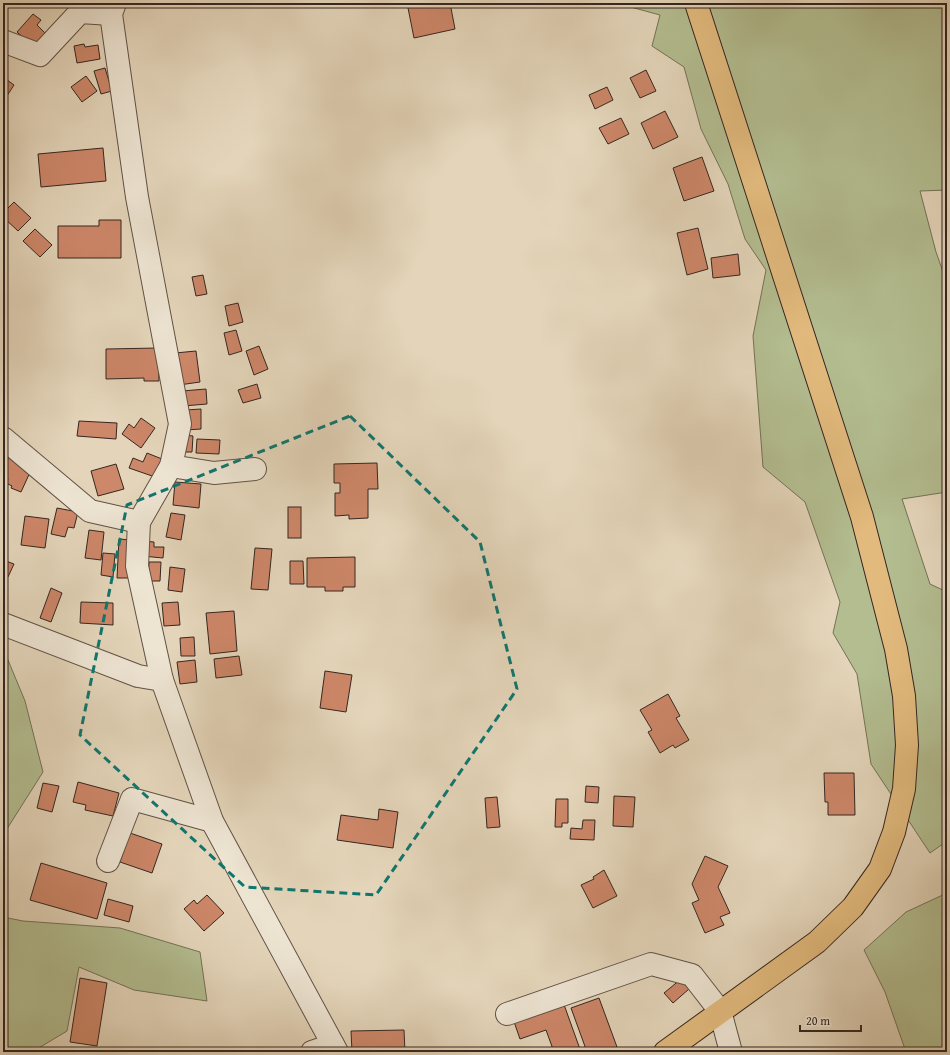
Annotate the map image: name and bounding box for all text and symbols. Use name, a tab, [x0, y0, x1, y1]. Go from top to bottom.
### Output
scale bar	[800, 1007, 861, 1033]
text: 20 m	[806, 1012, 830, 1029]

